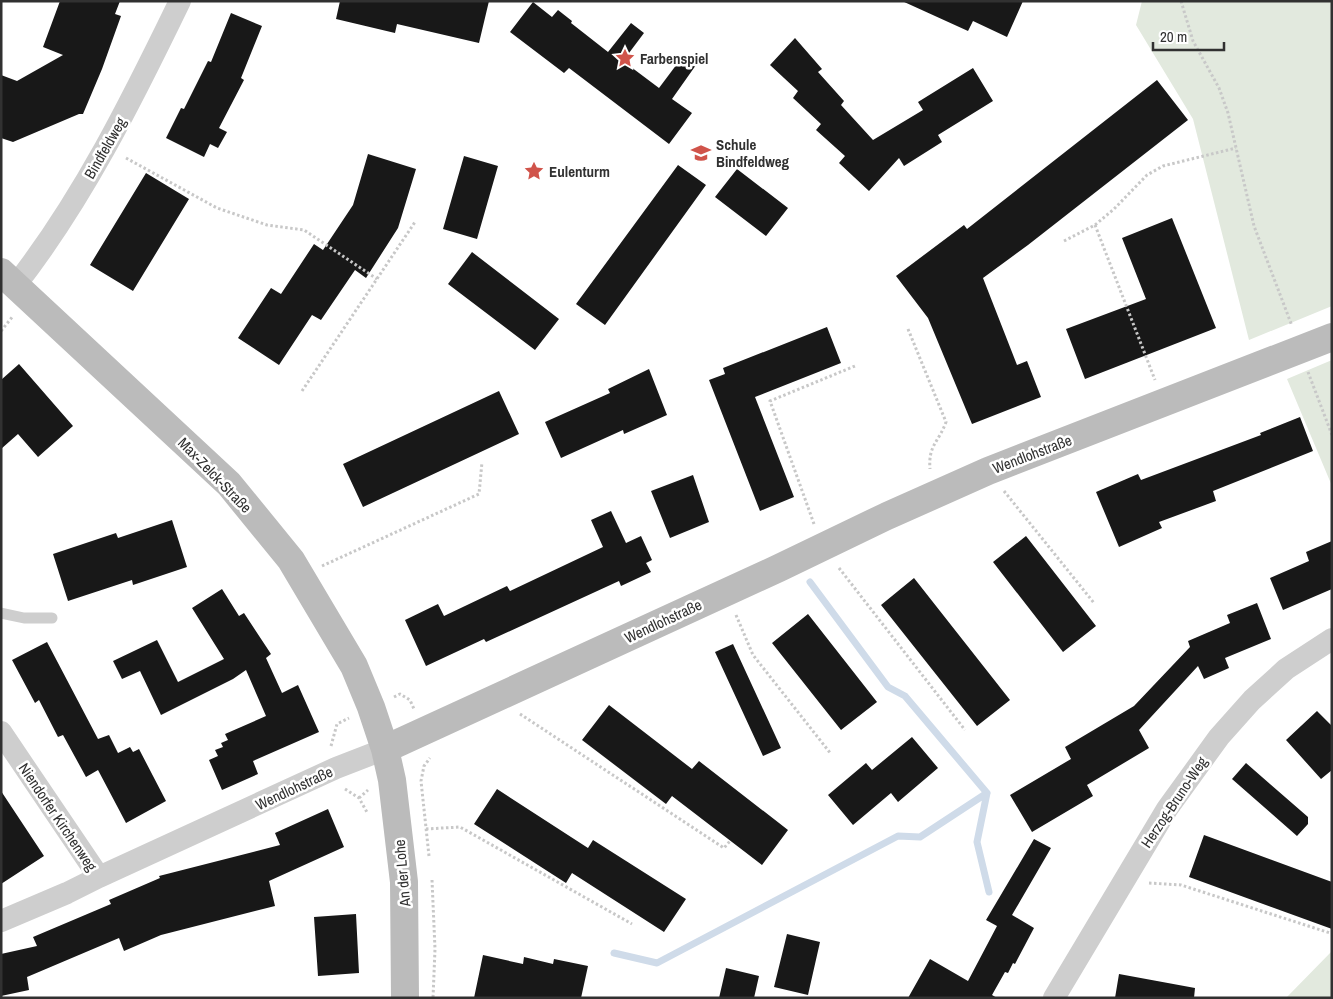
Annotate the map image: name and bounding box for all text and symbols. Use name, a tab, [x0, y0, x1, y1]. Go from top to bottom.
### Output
scale bar	[1153, 20, 1224, 52]
text: 20 m	[1160, 26, 1187, 47]
place icon: Farbenspiel	[614, 47, 636, 69]
place label: Farbenspiel	[640, 48, 708, 69]
street label: Bindfeldweg	[79, 113, 131, 183]
place label: Schule Bindfeldweg	[716, 134, 790, 172]
school or university icon: Schule Bindfeldweg	[690, 142, 712, 164]
place icon: Eulenturm	[523, 160, 545, 182]
place label: Eulenturm	[549, 161, 610, 182]
street label: Wendlohstraße	[989, 429, 1075, 479]
street label: Max-Zelck-Straße	[174, 433, 257, 518]
street label: Wendlohstraße	[621, 594, 705, 648]
street label: Herzog-Bruno-Weg	[1136, 752, 1212, 852]
street label: Niendorfer Kirchenweg	[14, 759, 102, 875]
street label: Wendlohstraße	[252, 761, 336, 815]
street label: An der Lohe	[389, 839, 415, 908]

